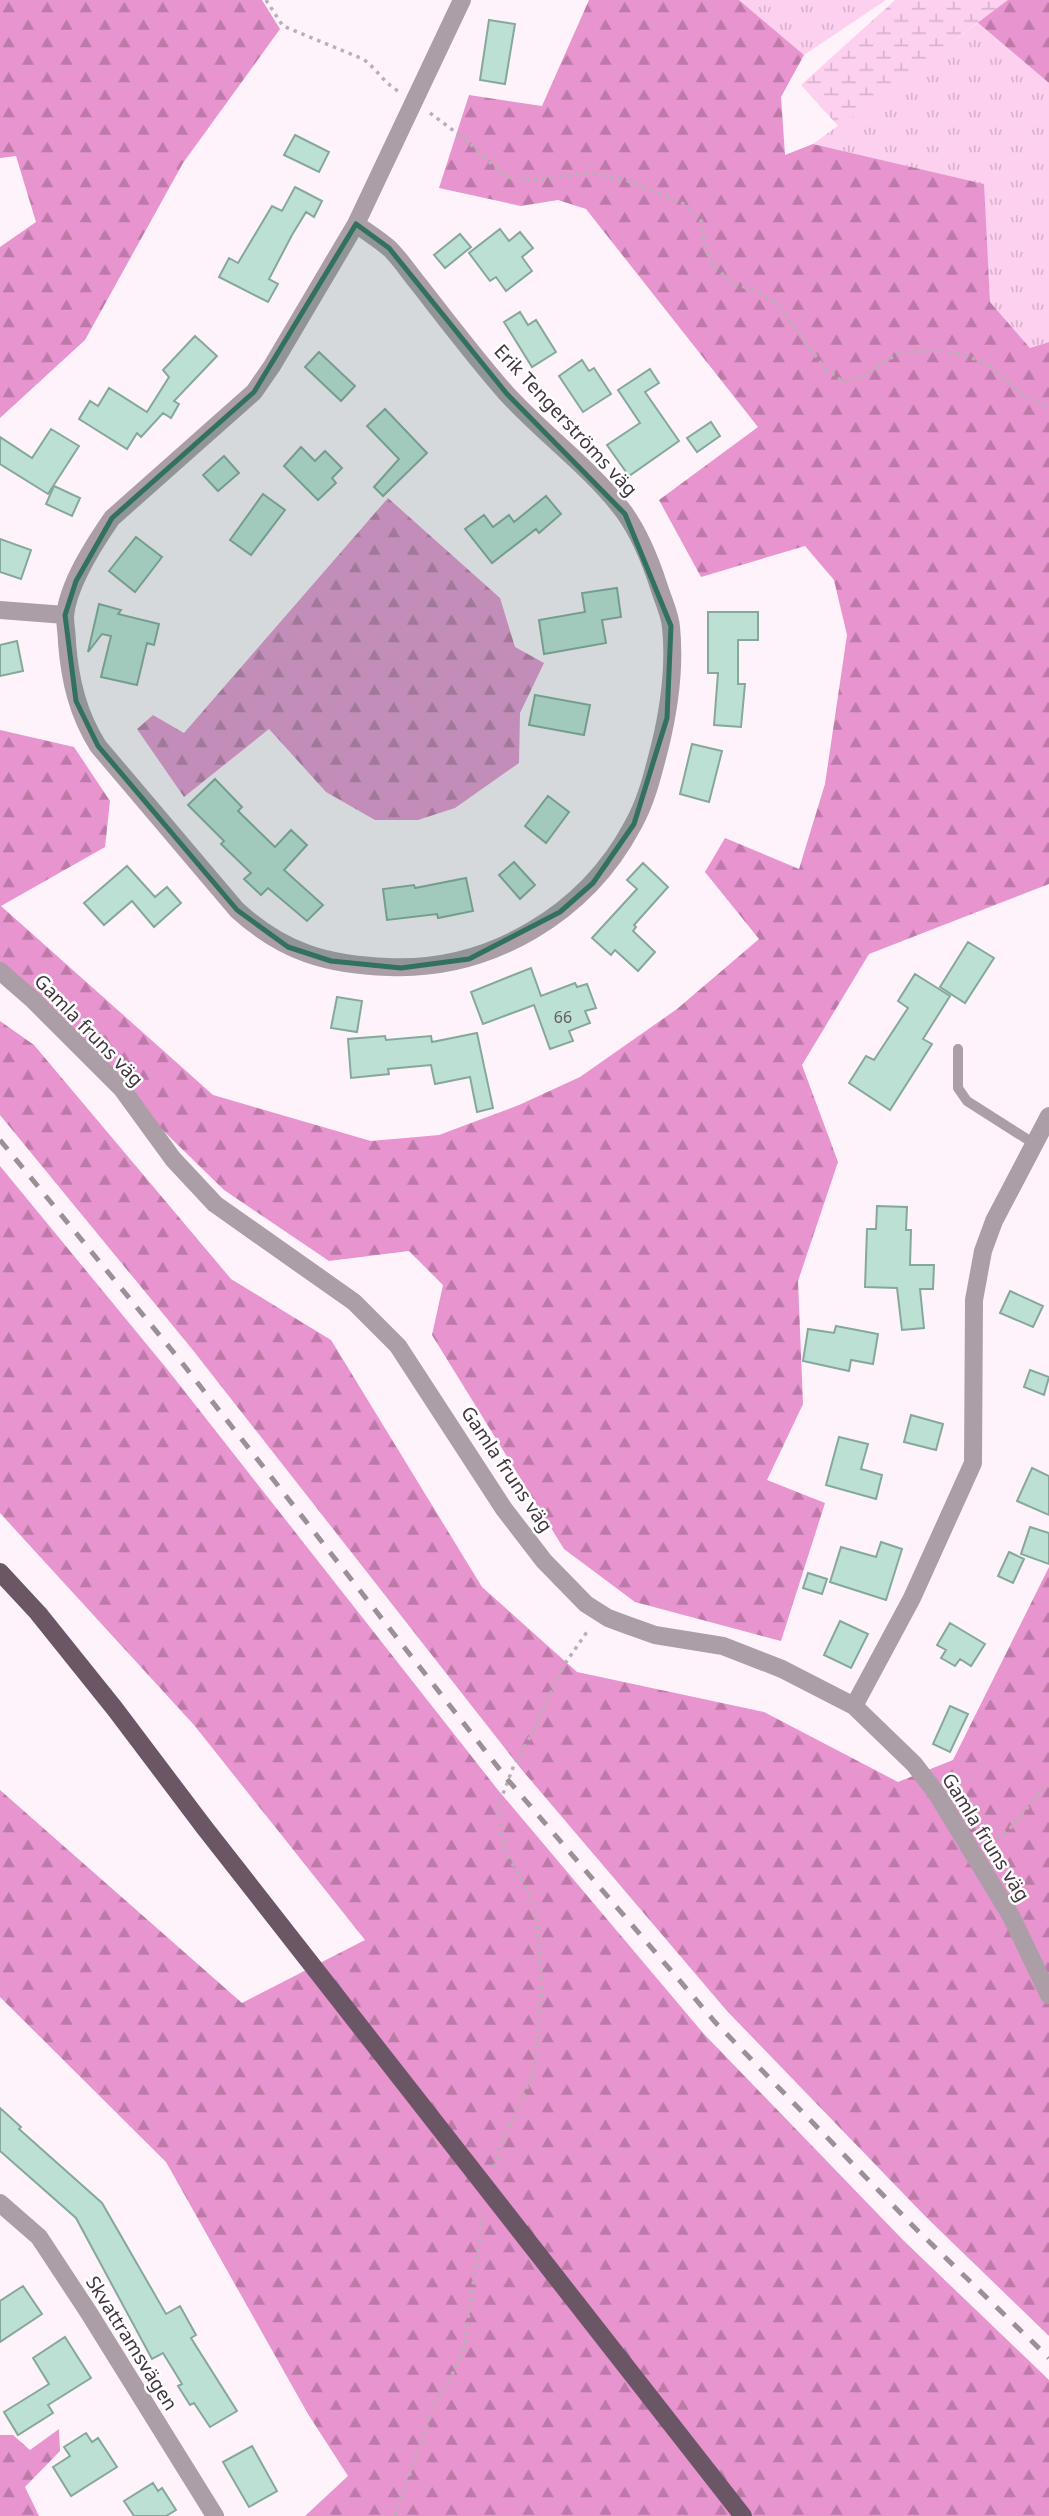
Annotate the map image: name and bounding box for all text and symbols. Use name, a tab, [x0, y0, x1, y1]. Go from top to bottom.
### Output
street label: Erik Tengerströms väg	[489, 338, 643, 502]
street label: Gamla fruns väg	[29, 968, 149, 1092]
house number: 66	[554, 1006, 572, 1028]
street label: Gamla fruns väg	[455, 1401, 559, 1537]
street label: Gamla fruns väg	[936, 1768, 1036, 1906]
street label: Skvattramsvägen	[80, 2271, 184, 2415]

